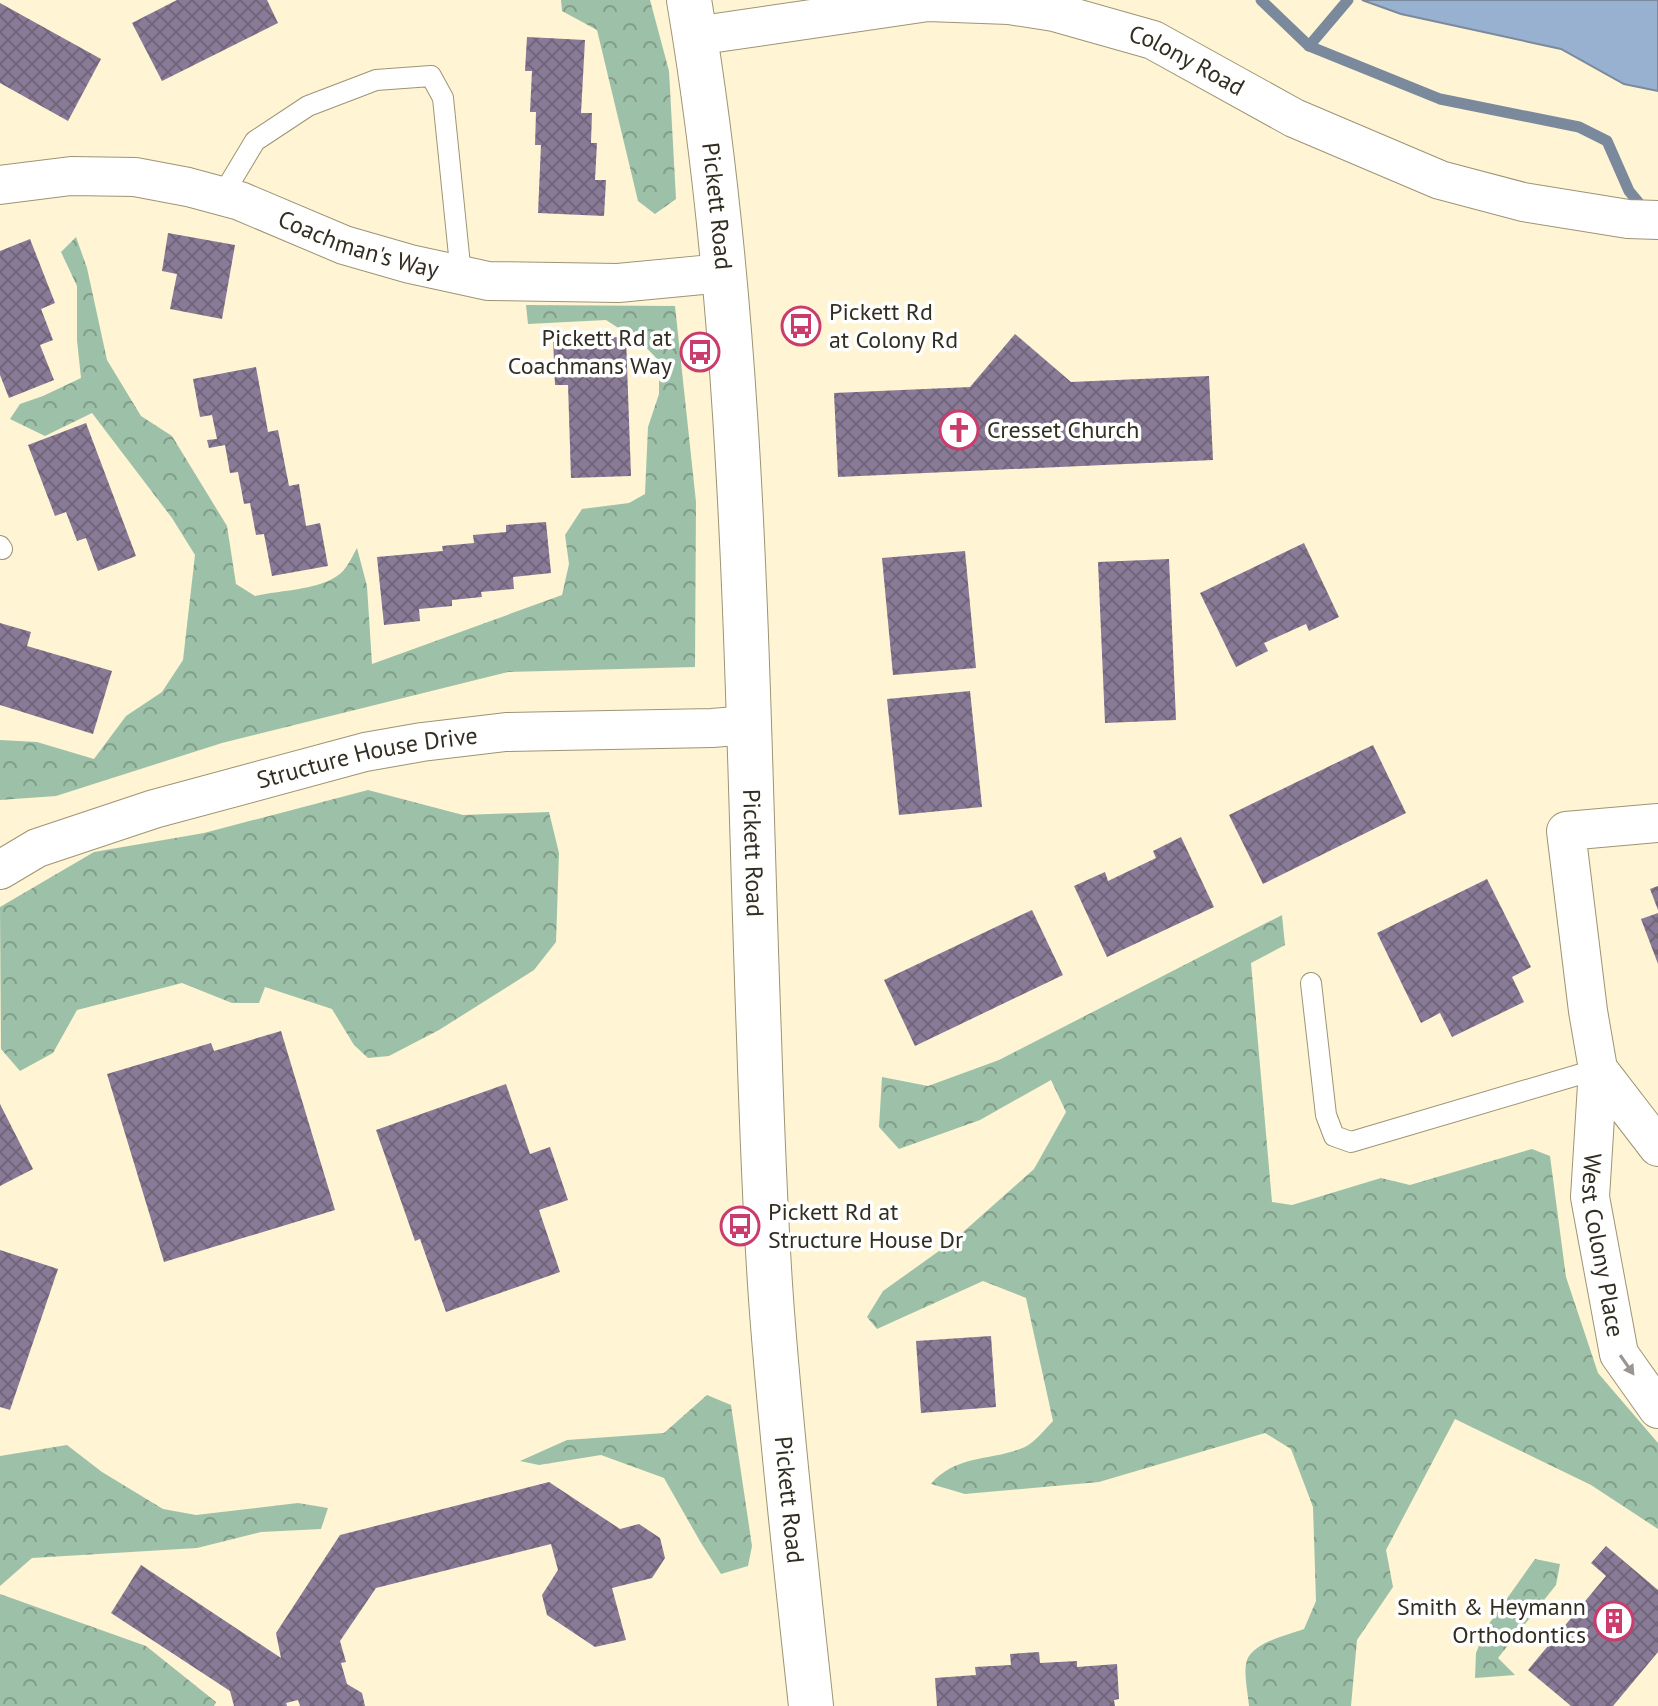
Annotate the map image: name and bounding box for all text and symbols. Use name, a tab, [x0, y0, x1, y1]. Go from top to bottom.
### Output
street label: Colony Road	[1126, 18, 1250, 103]
street label: Pickett Road	[695, 141, 740, 271]
street label: Coachman's Way	[273, 203, 442, 285]
place label: Pickett Rd at Colony Rd	[829, 296, 958, 355]
bus stop icon: Pickett Rd at Colony Rd	[780, 305, 822, 347]
place label: Pickett Rd at Coachmans Way	[508, 322, 672, 381]
bus stop icon: Pickett Rd at Coachmans Way	[679, 331, 721, 373]
church icon: Cresset Church	[938, 409, 980, 451]
place label: Cresset Church	[987, 414, 1139, 445]
street label: Structure House Drive	[253, 720, 479, 796]
street label: Pickett Road	[736, 789, 771, 917]
street label: West Colony Place	[1575, 1152, 1632, 1340]
place label: Pickett Rd at Structure House Dr	[768, 1196, 963, 1255]
bus stop icon: Pickett Rd at Structure House Dr	[719, 1205, 761, 1247]
one-way arrow	[1619, 1355, 1634, 1376]
street label: Pickett Road	[768, 1435, 812, 1565]
place label: Smith & Heymann Orthodontics	[1397, 1591, 1586, 1650]
building icon: Smith & Heymann Orthodontics	[1593, 1600, 1635, 1642]

